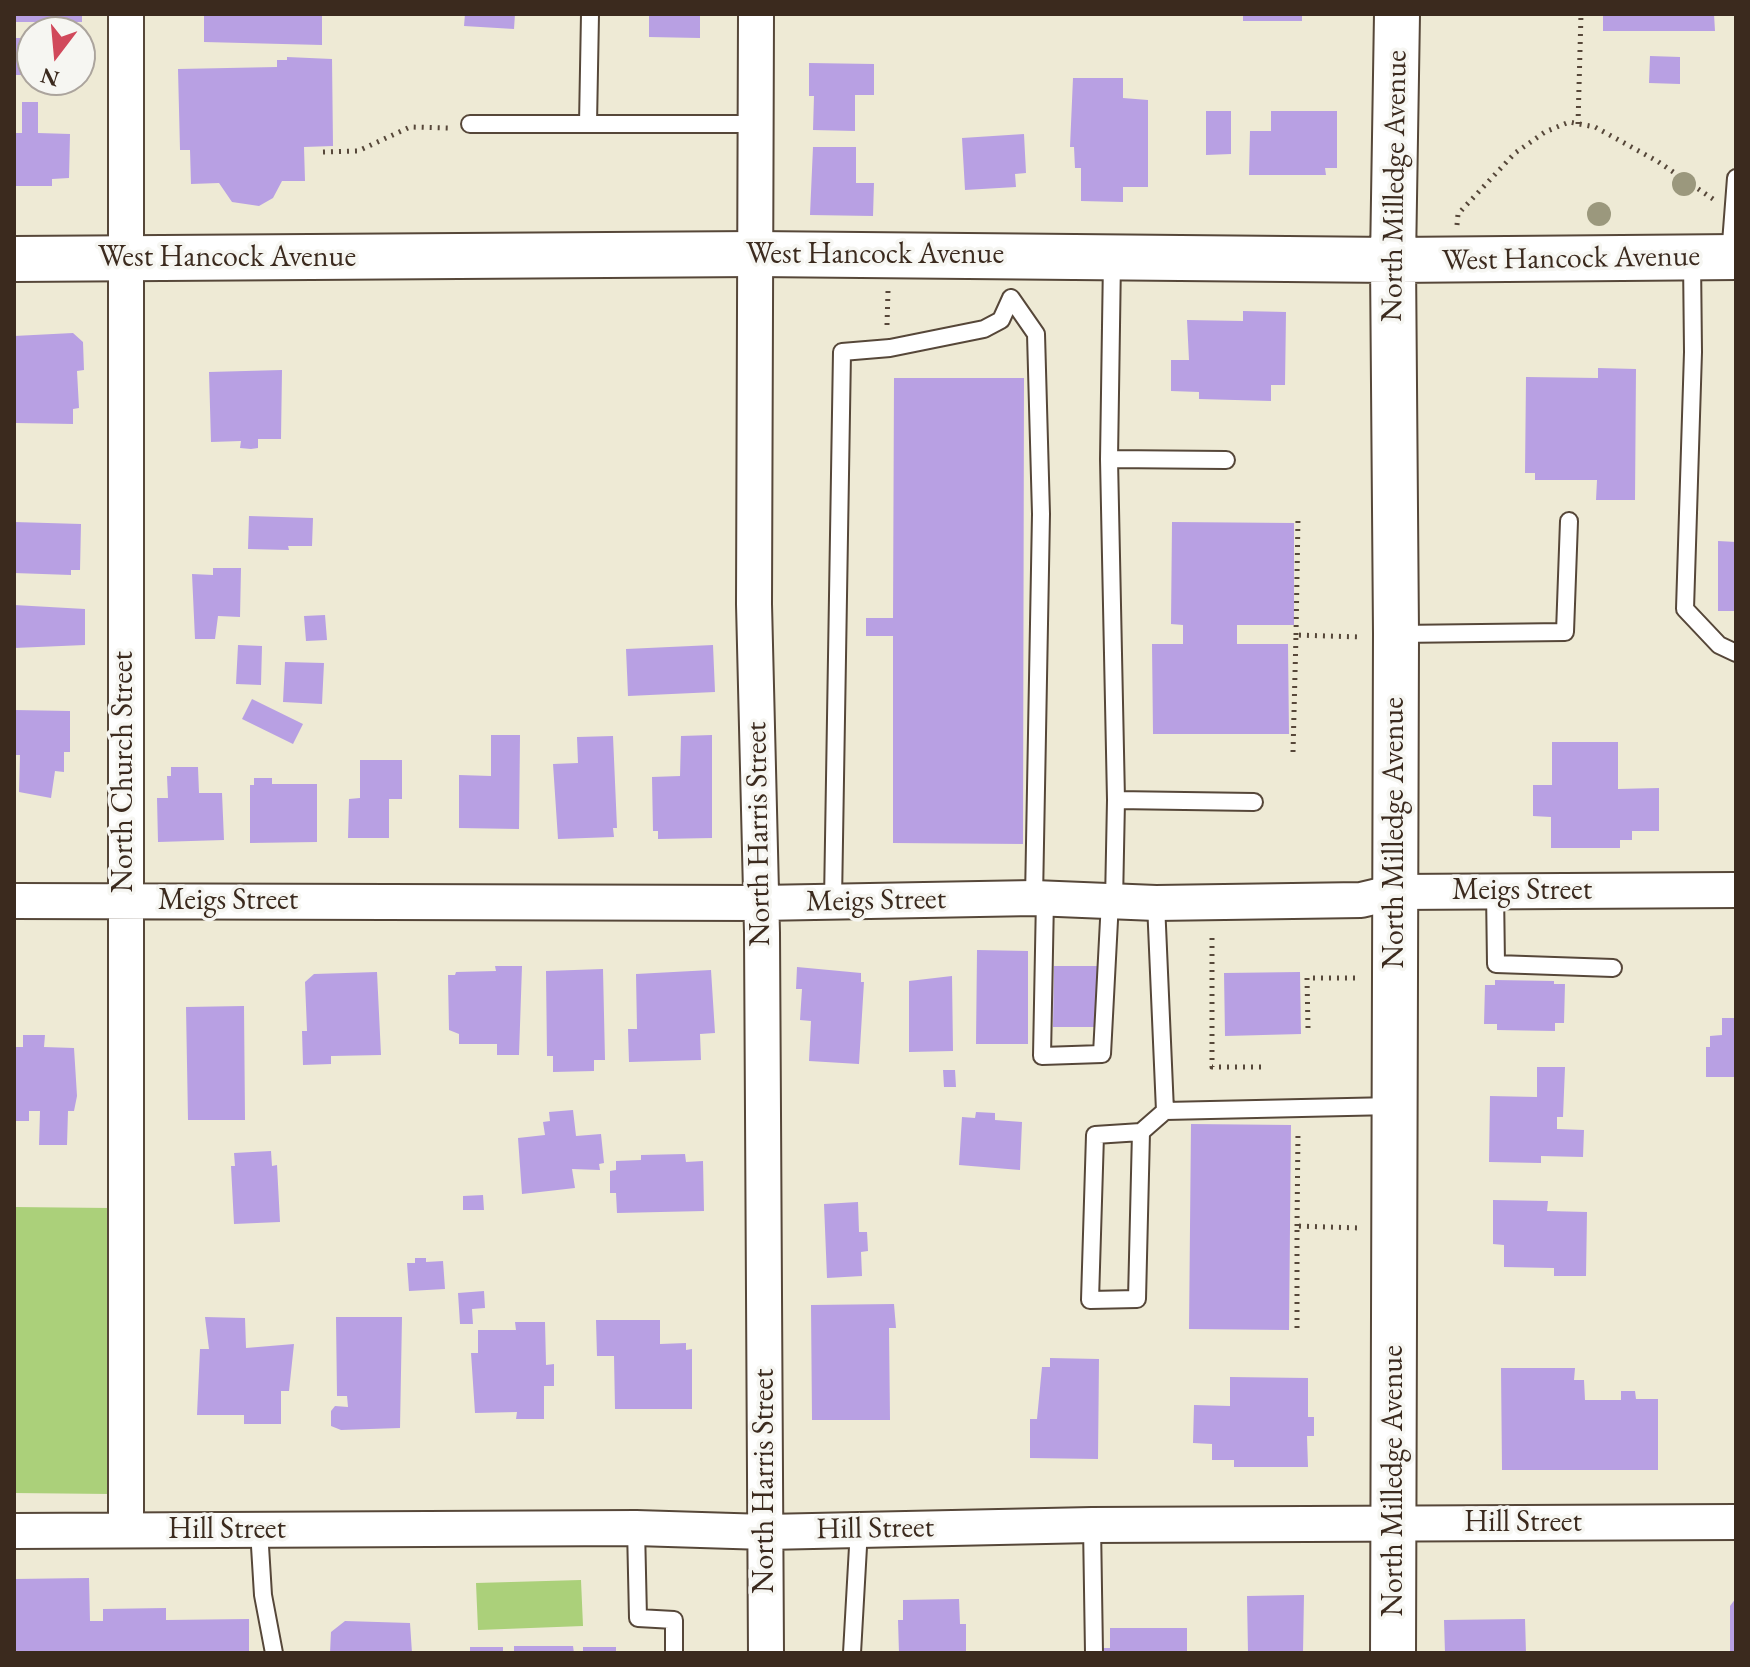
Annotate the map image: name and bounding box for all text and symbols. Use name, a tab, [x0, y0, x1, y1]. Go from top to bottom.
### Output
north arrow	[16, 16, 96, 96]
street label: North Milledge Avenue	[1375, 50, 1415, 322]
text: N	[37, 61, 62, 94]
street label: West Hancock Avenue	[746, 237, 1004, 273]
street label: West Hancock Avenue	[1442, 239, 1700, 279]
street label: West Hancock Avenue	[98, 240, 356, 276]
street label: North Church Street	[106, 651, 142, 893]
street label: North Milledge Avenue	[1377, 697, 1413, 969]
street label: North Harris Street	[739, 721, 779, 947]
street label: Meigs Street	[1452, 873, 1592, 909]
street label: Meigs Street	[806, 882, 946, 920]
street label: Meigs Street	[158, 883, 298, 919]
street label: North Milledge Avenue	[1376, 1345, 1412, 1617]
street label: North Harris Street	[747, 1369, 783, 1593]
street label: Hill Street	[1464, 1505, 1582, 1541]
street label: Hill Street	[816, 1510, 934, 1548]
street label: Hill Street	[168, 1512, 286, 1548]

